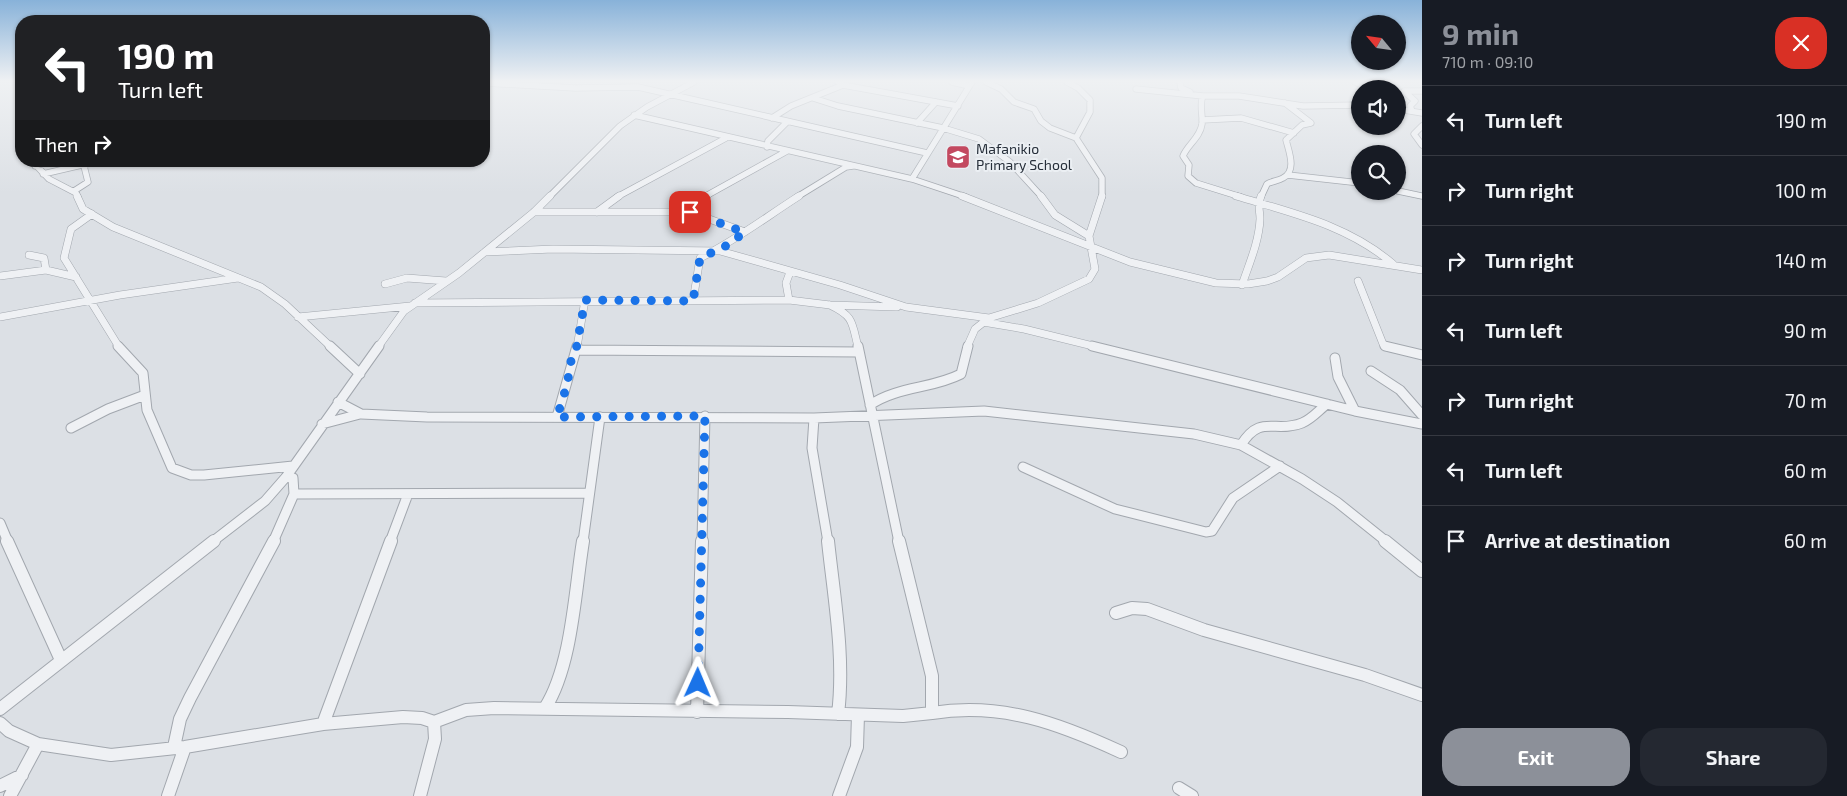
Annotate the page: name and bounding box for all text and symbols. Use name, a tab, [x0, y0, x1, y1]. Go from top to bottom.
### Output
north arrow	[1351, 15, 1406, 70]
map controls	[1351, 15, 1406, 200]
text: 9 min	[1442, 15, 1519, 51]
button: close	[1775, 17, 1827, 69]
text: 190 m	[118, 34, 214, 76]
icon: left	[35, 35, 100, 100]
text: 710 m · 09:10	[1442, 52, 1533, 71]
text: Turn left	[118, 76, 203, 102]
button: sound	[1351, 80, 1406, 135]
icon: left	[1442, 107, 1470, 135]
text: Turn left	[1485, 109, 1562, 132]
text: 190 m	[1776, 109, 1827, 132]
icon: right	[88, 130, 116, 158]
text: Then	[35, 133, 78, 156]
place label: Mafanikio Primary School	[976, 140, 1073, 173]
school or university icon: Mafanikio Primary School	[945, 144, 971, 170]
button: search	[1351, 145, 1406, 200]
icon: right	[1442, 177, 1470, 205]
text: Turn right	[1485, 179, 1573, 202]
text: 100 m	[1776, 179, 1827, 202]
pin	[669, 191, 711, 233]
icon: arrive	[676, 198, 704, 226]
icon: right	[1442, 247, 1470, 275]
text: Turn right	[1485, 249, 1573, 272]
text: 140 m	[1775, 249, 1827, 272]
icon: left	[1442, 317, 1470, 345]
text: Turn left	[1485, 319, 1562, 342]
text: 90 m	[1784, 319, 1827, 342]
icon: right	[1442, 387, 1470, 415]
text: Turn right	[1485, 389, 1573, 412]
text: 70 m	[1785, 389, 1827, 412]
icon: left	[1442, 457, 1470, 485]
text: Turn left	[1485, 459, 1562, 482]
text: 60 m	[1784, 459, 1827, 482]
icon: arrive	[1442, 527, 1470, 555]
text: Arrive at destination	[1485, 529, 1670, 552]
text: 60 m	[1784, 529, 1827, 552]
position arrow	[671, 656, 723, 708]
button: Exit	[1442, 728, 1630, 786]
button: Share	[1640, 728, 1827, 786]

